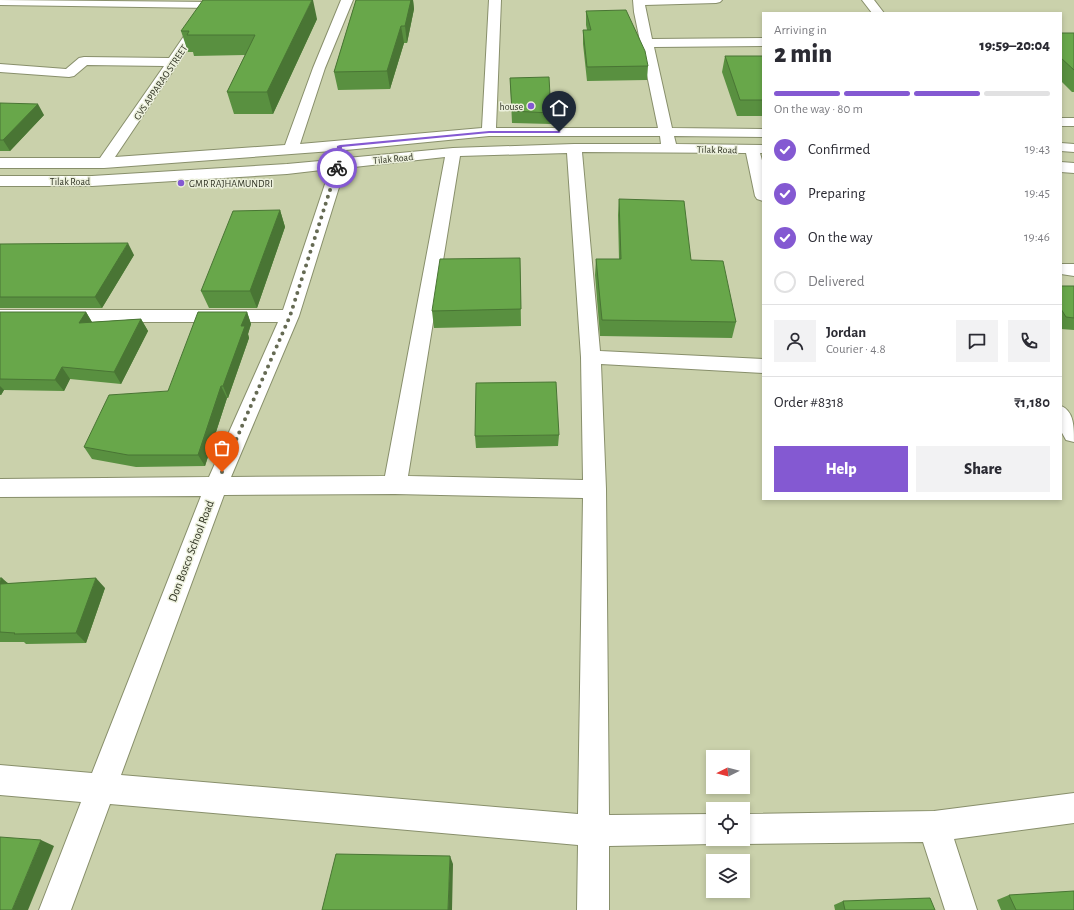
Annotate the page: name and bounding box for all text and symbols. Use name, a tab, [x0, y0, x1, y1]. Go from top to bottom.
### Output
text: Arriving in	[774, 24, 827, 37]
text: 19:59–20:04	[979, 38, 1050, 53]
text: 2 min	[774, 41, 832, 67]
street label: GVS APPARAO STREET	[132, 43, 190, 122]
pin	[542, 91, 576, 132]
icon: home	[548, 97, 570, 119]
marker: house	[526, 101, 536, 111]
place label: house	[499, 102, 523, 112]
text: On the way · 80 m	[774, 103, 863, 116]
icon: check	[774, 139, 796, 161]
text: Confirmed	[808, 142, 870, 157]
text: 19:43	[1025, 143, 1050, 156]
street label: Tilak Road	[697, 145, 737, 155]
courier	[317, 148, 357, 188]
street label: Tilak Road	[372, 152, 414, 166]
icon: bike	[326, 157, 348, 179]
street label: Tilak Road	[50, 177, 90, 187]
marker: GMR RAJHAMUNDRI	[176, 178, 186, 188]
place label: GMR RAJHAMUNDRI	[189, 179, 273, 189]
icon: check	[774, 183, 796, 205]
text: Preparing	[808, 186, 865, 201]
text: 19:45	[1025, 187, 1050, 200]
icon: check	[774, 227, 796, 249]
text: On the way	[808, 230, 873, 245]
text: 19:46	[1024, 231, 1050, 244]
text: Delivered	[808, 274, 865, 289]
button: person	[774, 320, 816, 362]
button: chat	[956, 320, 998, 362]
button: phone	[1008, 320, 1050, 362]
text: Jordan	[826, 325, 866, 340]
text: Courier · 4.8	[826, 343, 886, 356]
text: Order #8318	[774, 395, 844, 410]
text: ₹1,180	[1014, 395, 1050, 410]
pin	[205, 431, 239, 472]
icon: bag	[211, 437, 233, 459]
button: Help	[774, 446, 908, 492]
button: Share	[916, 446, 1050, 492]
street label: Don Bosco School Road	[166, 499, 216, 603]
north arrow	[706, 750, 750, 794]
map controls	[706, 750, 750, 898]
button: locate	[706, 802, 750, 846]
button: layers	[706, 854, 750, 898]

